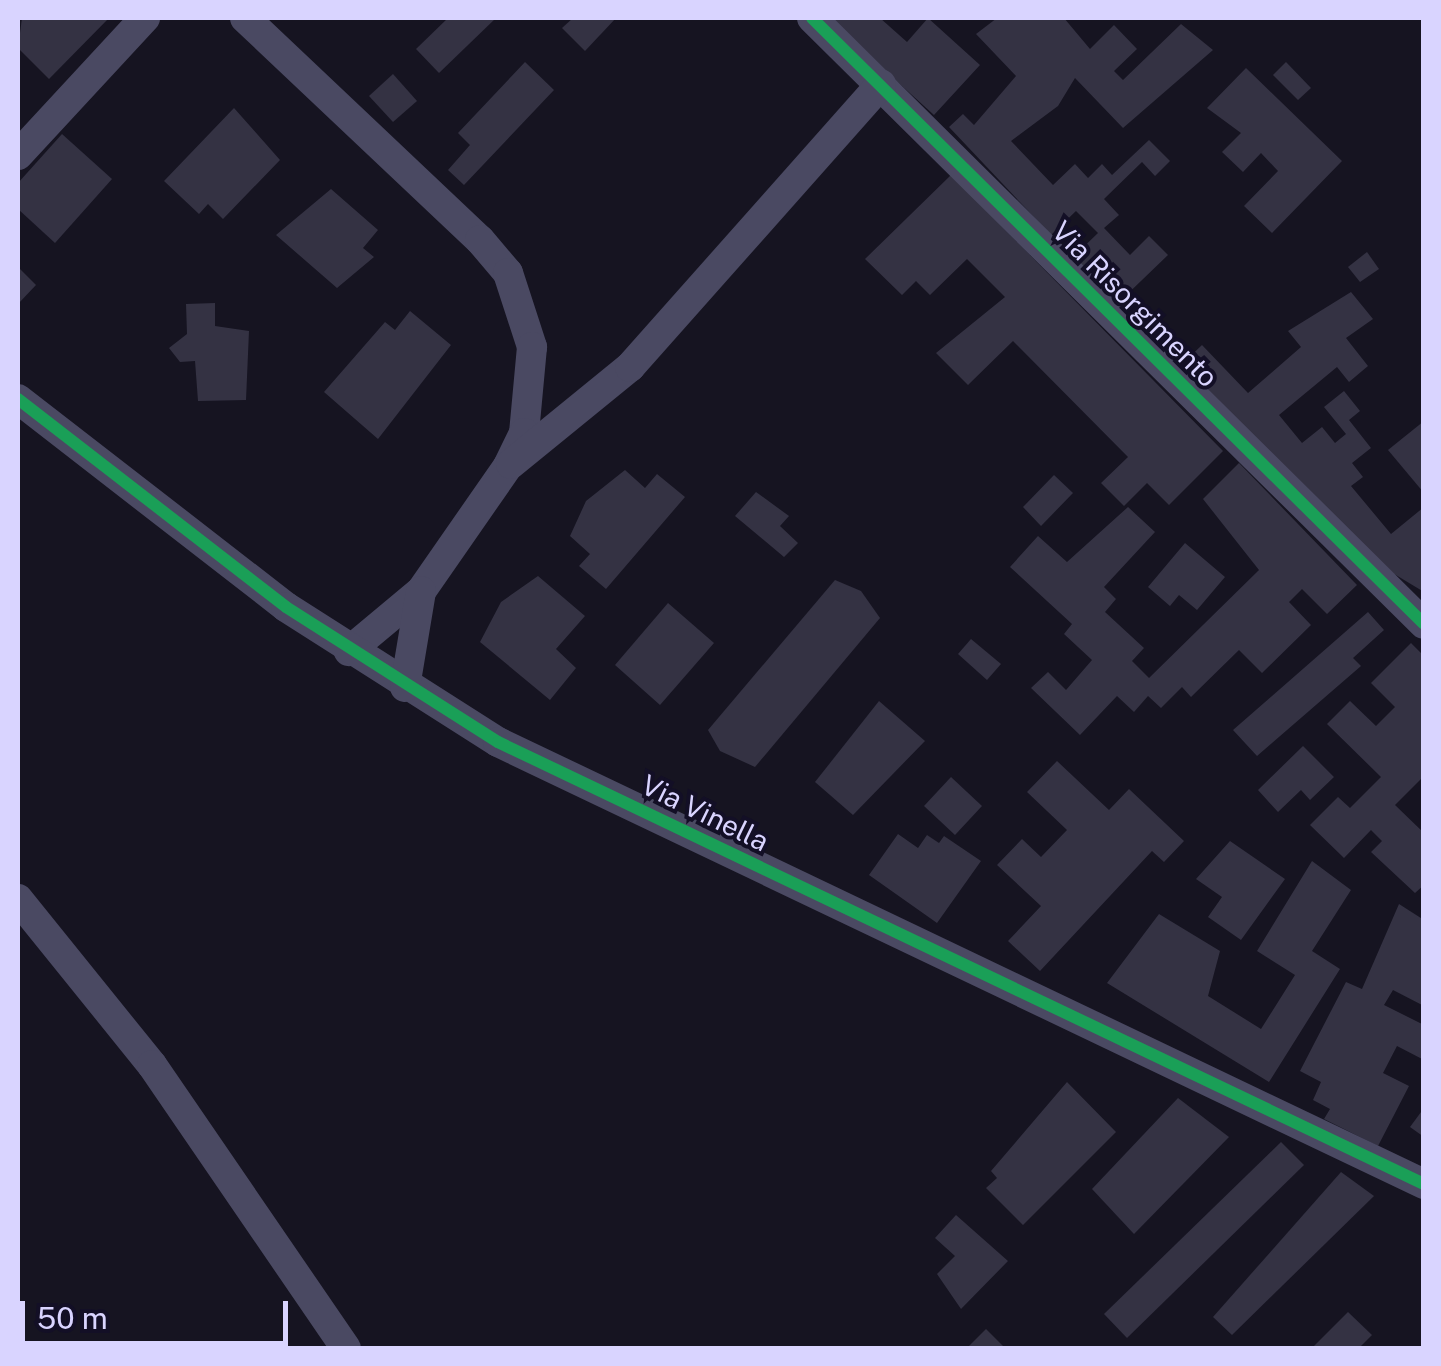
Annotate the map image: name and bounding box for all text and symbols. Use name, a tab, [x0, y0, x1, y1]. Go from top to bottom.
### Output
street label: Via Risorgimento	[1045, 214, 1225, 394]
street label: Via Vinella	[636, 768, 774, 858]
scale bar	[25, 1281, 292, 1343]
text: 50 m	[37, 1300, 108, 1336]

